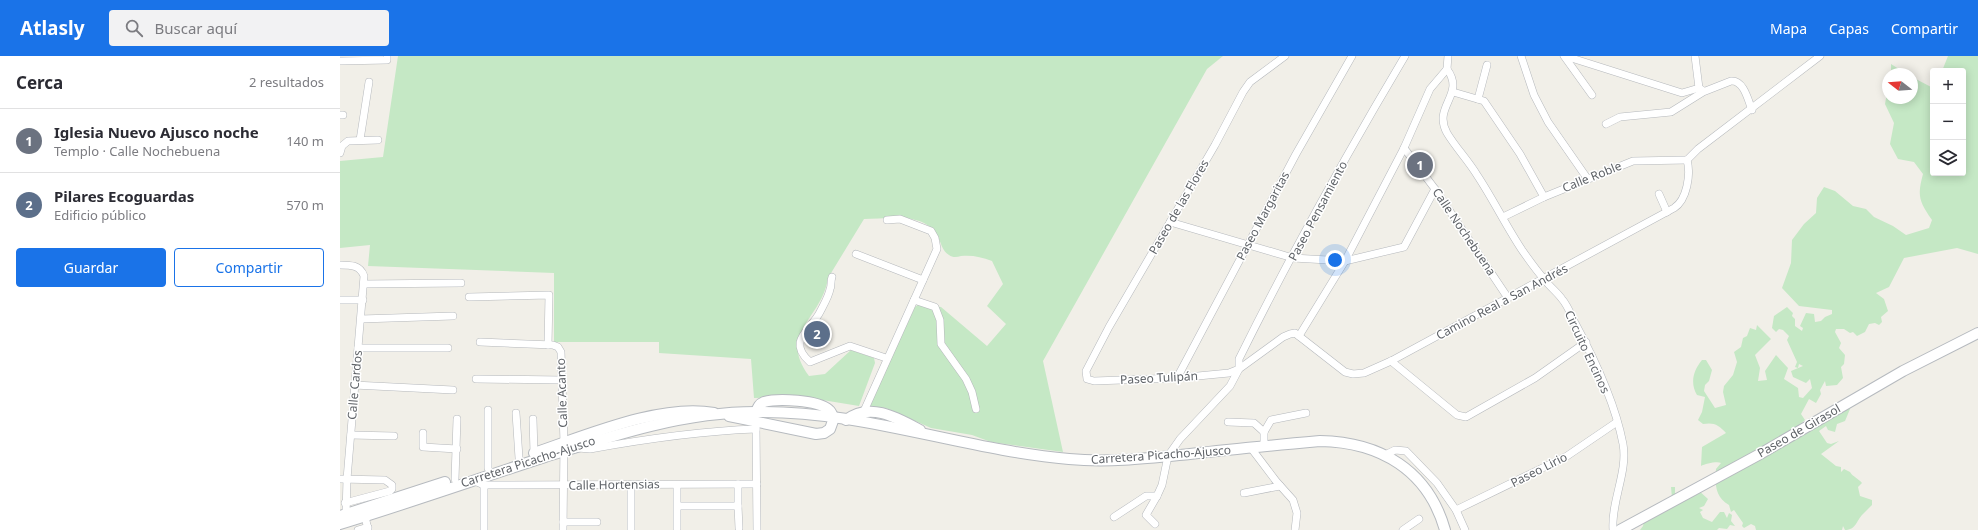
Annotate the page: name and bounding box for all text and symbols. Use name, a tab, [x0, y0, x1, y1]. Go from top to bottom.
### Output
search box	[109, 10, 389, 46]
text: Atlasly	[20, 15, 85, 41]
icon: search	[123, 17, 145, 39]
text: Buscar aquí	[155, 18, 237, 38]
text: Mapa	[1770, 19, 1807, 38]
text: Capas	[1829, 19, 1869, 38]
text: Compartir	[1891, 19, 1958, 38]
north arrow	[1882, 68, 1918, 104]
map controls	[1930, 68, 1966, 176]
button: +	[1930, 68, 1966, 104]
text: Cerca	[16, 71, 63, 94]
text: 2 resultados	[249, 73, 324, 91]
button: −	[1930, 104, 1966, 140]
text: Iglesia Nuevo Ajusco noche	[54, 122, 259, 142]
text: 1	[25, 132, 33, 150]
text: 140 m	[286, 132, 324, 150]
button: layers	[1930, 140, 1966, 176]
text: Templo · Calle Nochebuena	[54, 142, 220, 160]
pin: 1	[1407, 150, 1433, 180]
street label: Paseo de las Flores	[1145, 156, 1213, 257]
street label: Calle Roble	[1560, 157, 1624, 196]
street label: Paseo Pensamiento	[1284, 158, 1351, 264]
street label: Paseo Margaritas	[1232, 168, 1293, 263]
street label: Calle Nochebuena	[1429, 185, 1500, 279]
text: Pilares Ecoguardas	[54, 186, 194, 206]
text: 2	[25, 196, 33, 214]
text: 570 m	[286, 196, 324, 214]
text: Edificio público	[54, 206, 146, 224]
button: Guardar	[16, 248, 166, 287]
button: Compartir	[174, 248, 324, 287]
your location	[1325, 250, 1345, 270]
street label: Camino Real a San Andrés	[1433, 259, 1571, 344]
street label: Circuito Encinos	[1561, 308, 1614, 396]
pin: 2	[804, 319, 830, 349]
street label: Calle Cardos	[343, 349, 366, 420]
street label: Calle Acanto	[552, 358, 571, 428]
street label: Paseo Tulipán	[1120, 367, 1198, 388]
street label: Paseo de Girasol	[1754, 400, 1844, 461]
street label: Carretera Picacho-Ajusco	[458, 432, 597, 491]
street label: Carretera Picacho-Ajusco	[1090, 441, 1232, 468]
street label: Paseo Lirio	[1507, 448, 1570, 491]
street label: Calle Hortensias	[568, 475, 660, 494]

